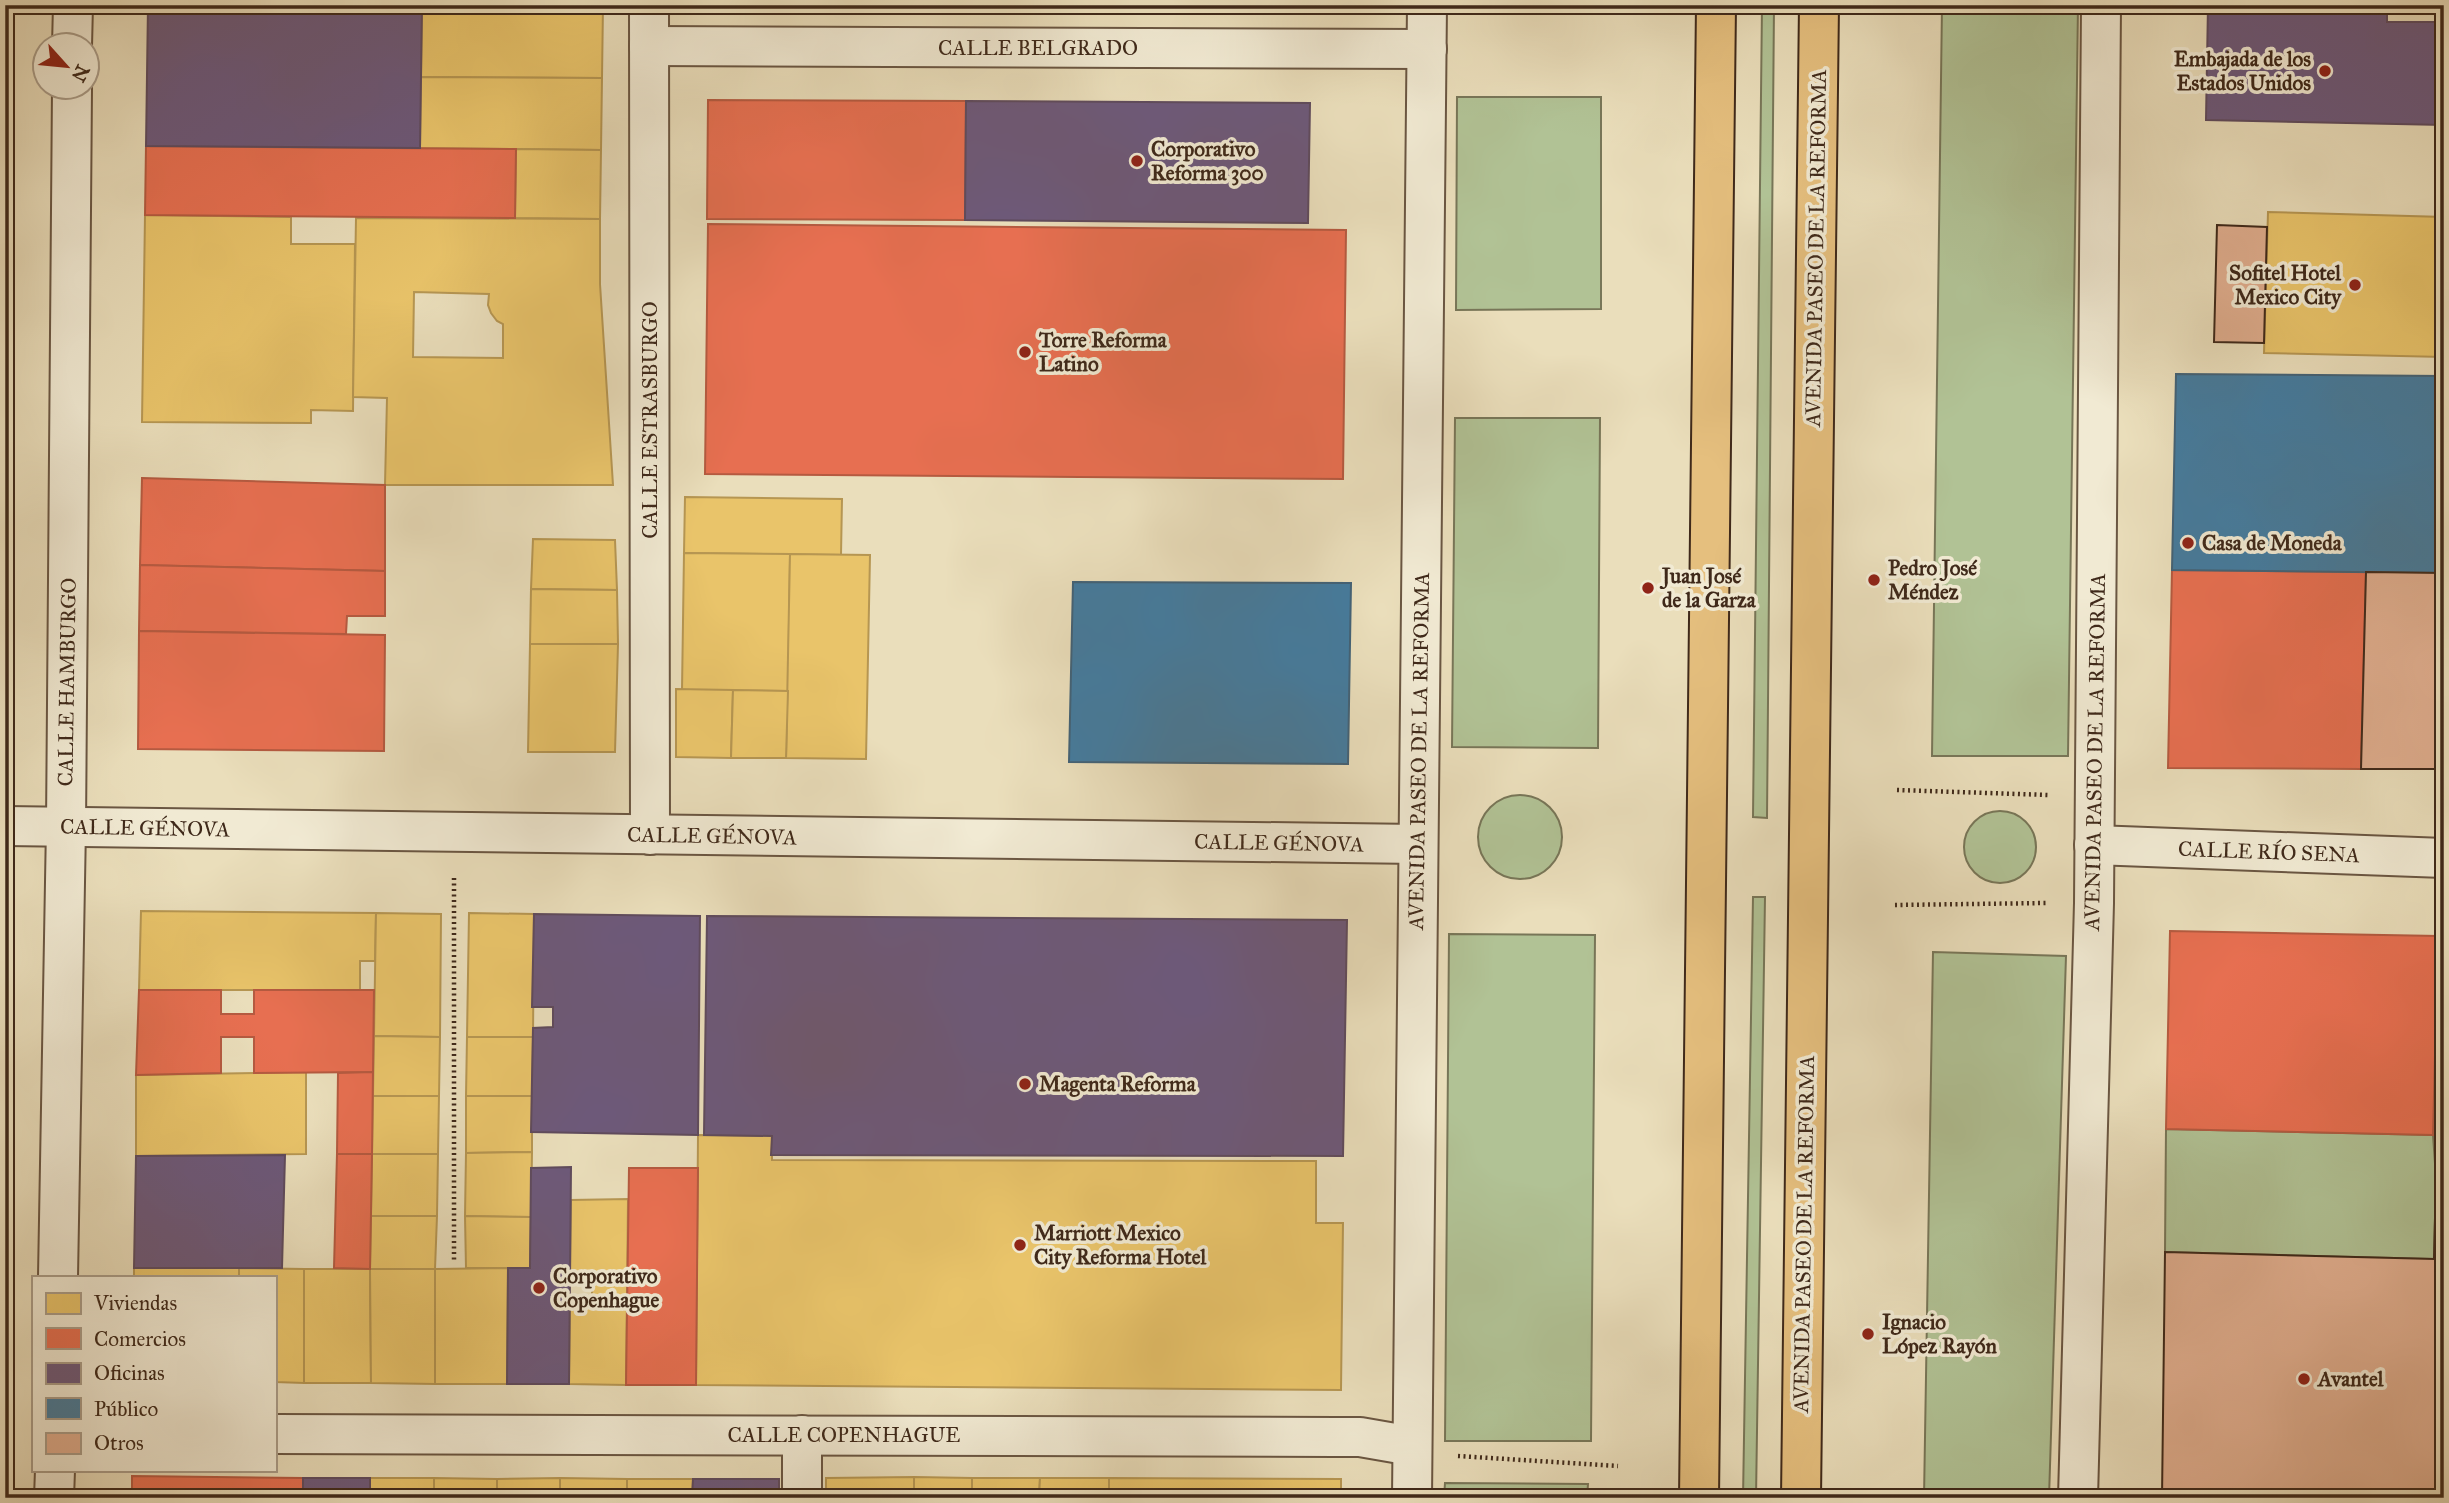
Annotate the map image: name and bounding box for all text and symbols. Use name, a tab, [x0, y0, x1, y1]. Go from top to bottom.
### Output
north arrow	[32, 32, 102, 102]
street label: CALLE BELGRADO	[938, 35, 1138, 61]
place label: Embajada de los Estados Unidos	[2174, 46, 2311, 96]
text: N	[67, 61, 95, 86]
marker: Embajada de los Estados Unidos	[2317, 63, 2333, 79]
street label: AVENIDA PASEO DE LA REFORMA	[1800, 69, 1832, 428]
place label: Corporativo Reforma 300	[1151, 136, 1264, 186]
marker: Corporativo Reforma 300	[1129, 153, 1145, 169]
place label: Sofitel Hotel Mexico City	[2229, 260, 2342, 310]
marker: Sofitel Hotel Mexico City	[2347, 277, 2363, 293]
street label: CALLE ESTRASBURGO	[637, 301, 663, 539]
place label: Torre Reforma Latino	[1038, 327, 1168, 377]
marker: Torre Reforma Latino	[1017, 344, 1033, 360]
place label: Casa de Moneda	[2202, 530, 2343, 556]
marker: Casa de Moneda	[2180, 535, 2196, 551]
place label: Pedro José Méndez	[1888, 555, 1977, 605]
place label: Juan José de la Garza	[1659, 563, 1757, 613]
street label: AVENIDA PASEO DE LA REFORMA	[1403, 572, 1435, 931]
marker: Pedro José Méndez	[1866, 572, 1882, 588]
street label: AVENIDA PASEO DE LA REFORMA	[2079, 573, 2111, 932]
street label: CALLE HAMBURGO	[52, 577, 82, 787]
marker: Juan José de la Garza	[1640, 580, 1656, 596]
street label: CALLE GÉNOVA	[60, 813, 230, 842]
street label: CALLE GÉNOVA	[627, 821, 797, 850]
street label: CALLE GÉNOVA	[1194, 828, 1364, 857]
street label: CALLE RÍO SENA	[2178, 835, 2360, 868]
street label: AVENIDA PASEO DE LA REFORMA	[1788, 1055, 1820, 1414]
place label: Magenta Reforma	[1039, 1071, 1197, 1097]
marker: Magenta Reforma	[1017, 1076, 1033, 1092]
place label: Marriott Mexico City Reforma Hotel	[1034, 1220, 1208, 1270]
marker: Marriott Mexico City Reforma Hotel	[1012, 1237, 1028, 1253]
place label: Corporativo Copenhague	[553, 1263, 659, 1313]
legend	[32, 1276, 276, 1472]
marker: Corporativo Copenhague	[531, 1280, 547, 1296]
text: Viviendas	[93, 1290, 177, 1316]
place label: Ignacio López Rayón	[1882, 1309, 1998, 1359]
text: Comercios	[94, 1326, 186, 1352]
marker: Ignacio López Rayón	[1860, 1326, 1876, 1342]
text: Oficinas	[94, 1360, 165, 1386]
place label: Avantel	[2316, 1366, 2385, 1392]
marker: Avantel	[2296, 1371, 2312, 1387]
text: Público	[94, 1396, 159, 1422]
street label: CALLE COPENHAGUE	[728, 1422, 960, 1448]
text: Otros	[94, 1430, 144, 1456]

